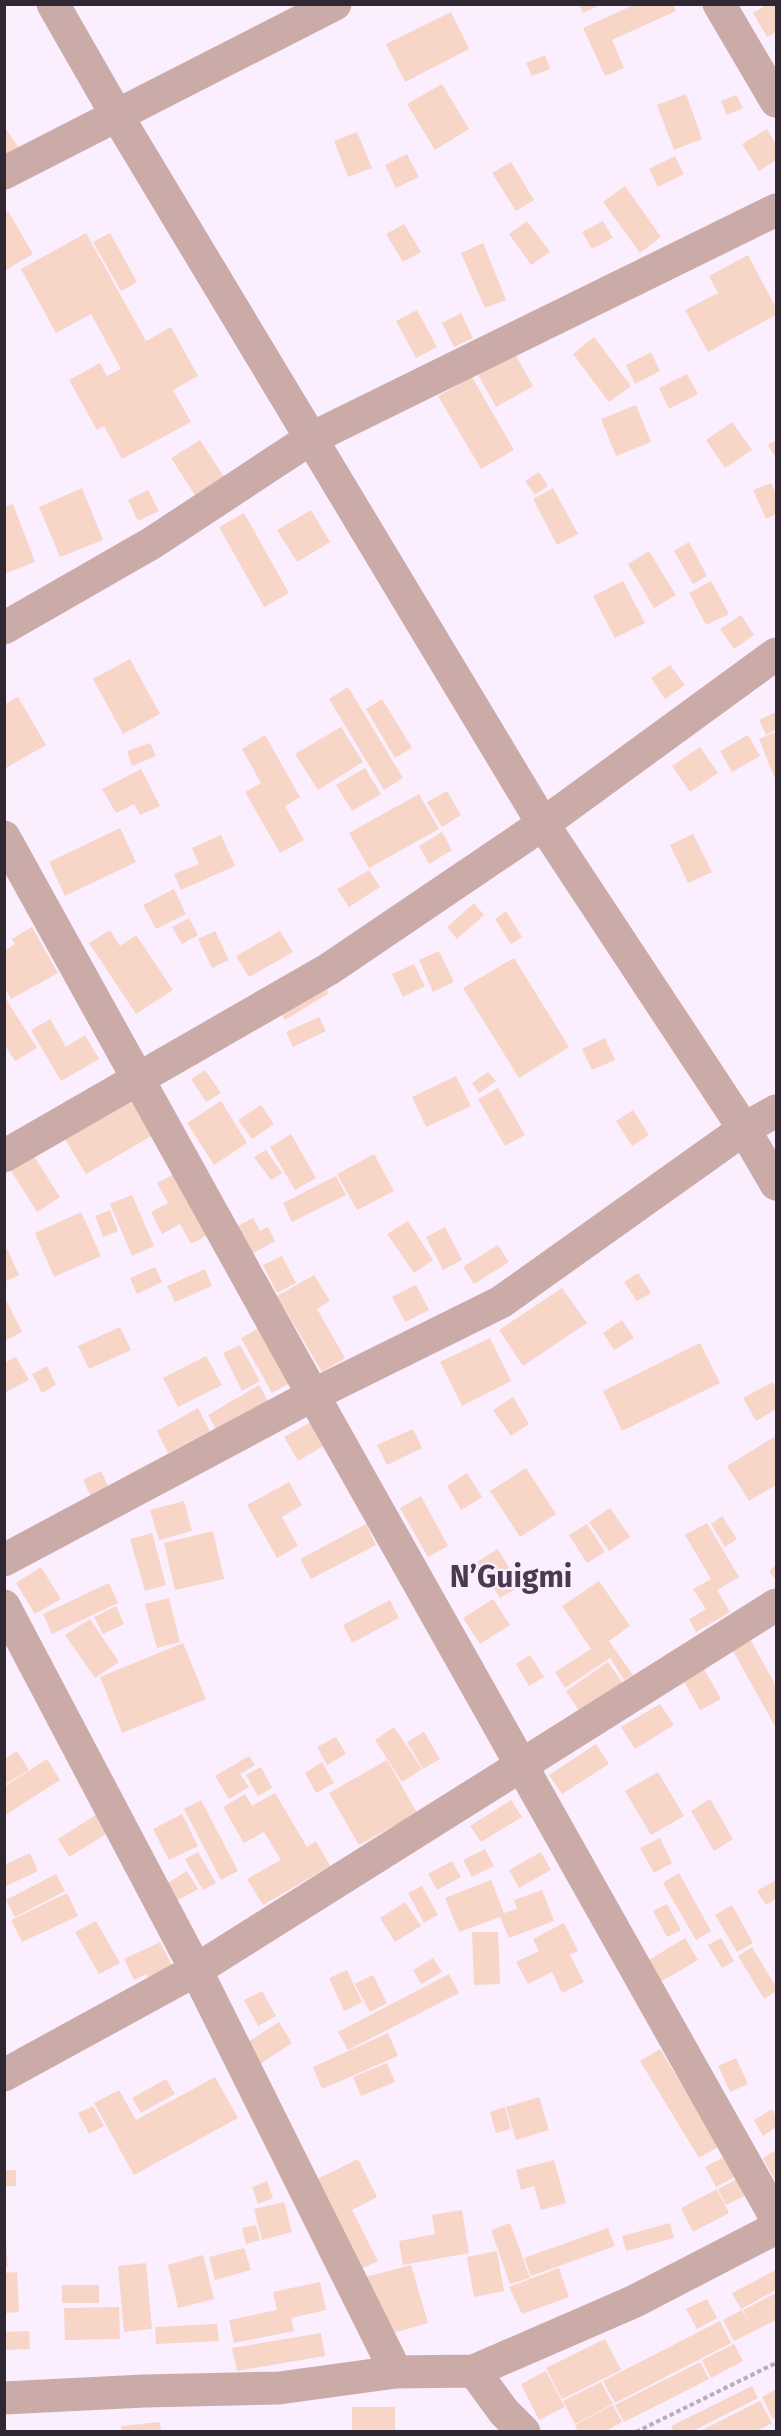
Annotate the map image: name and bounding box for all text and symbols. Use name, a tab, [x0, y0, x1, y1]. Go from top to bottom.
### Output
district label: N’Guigmi	[450, 1559, 572, 1595]

